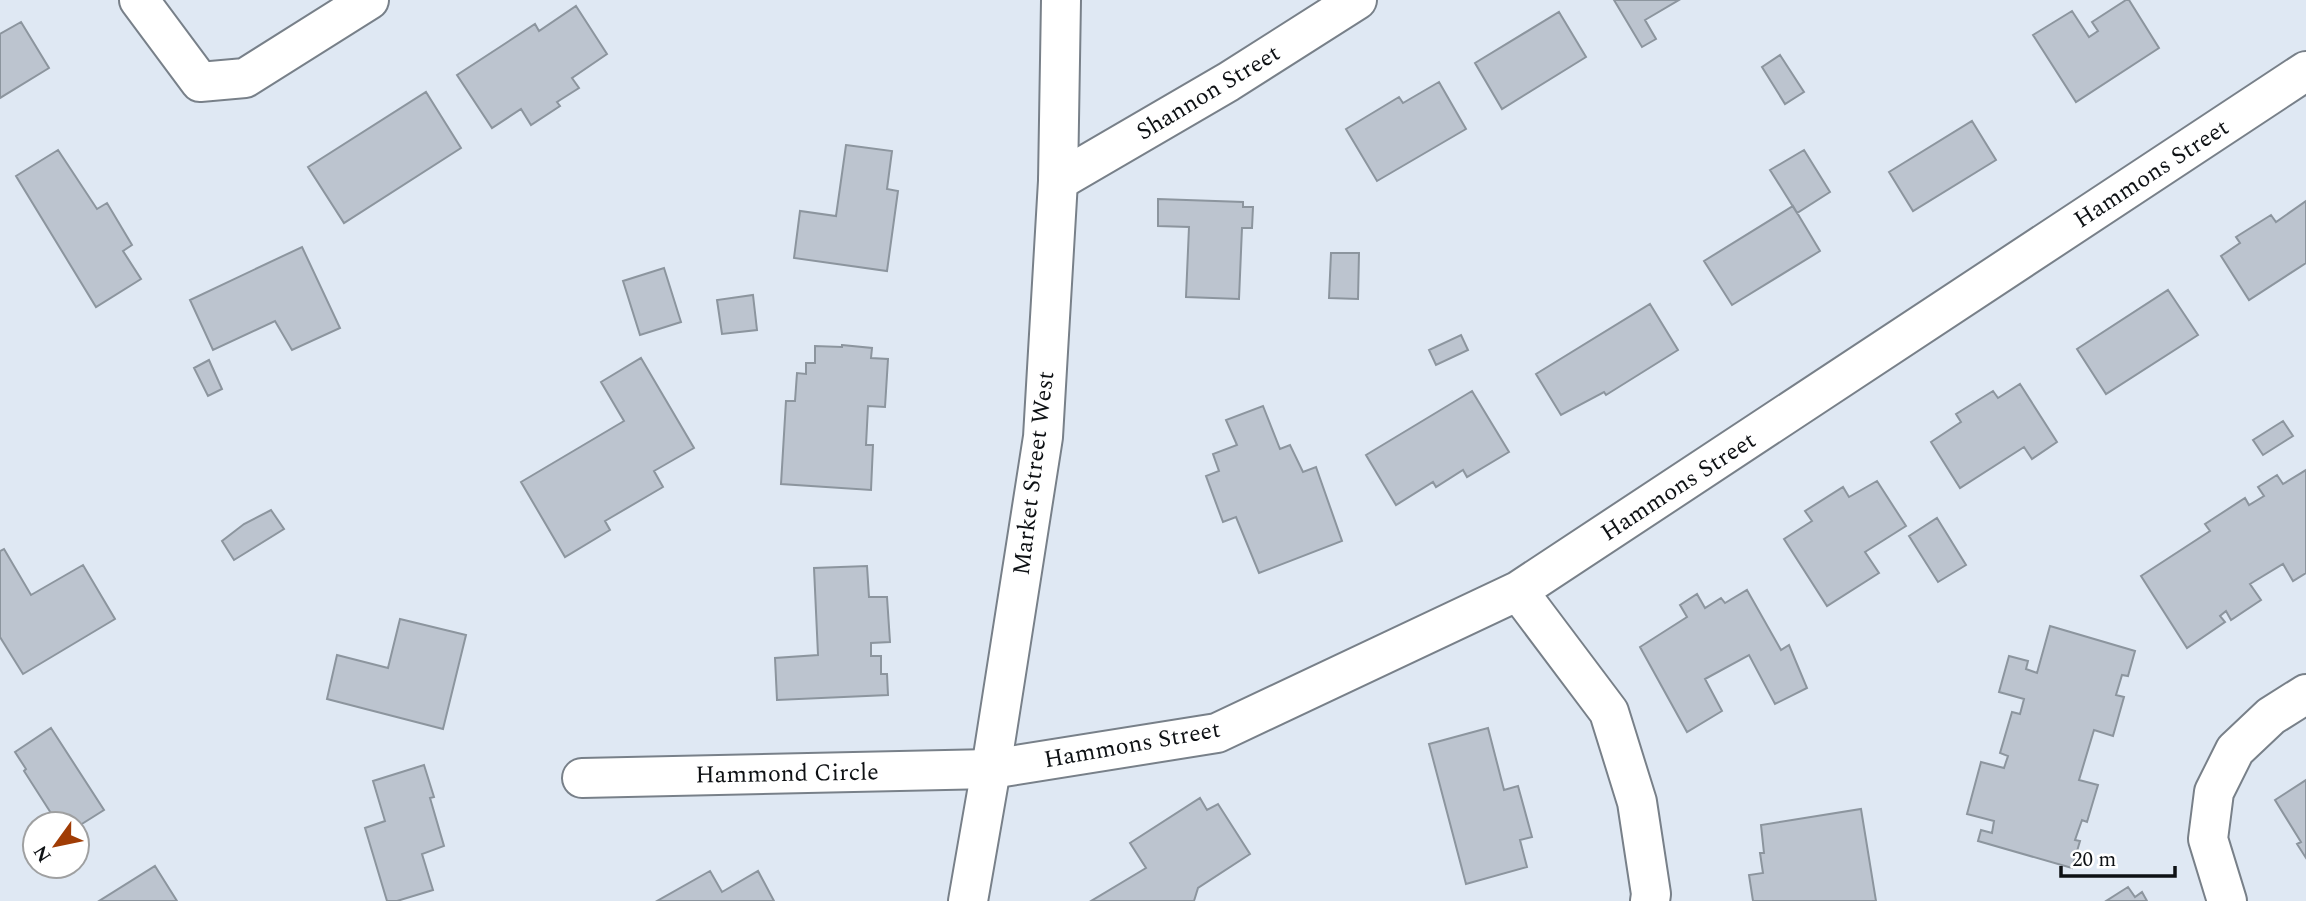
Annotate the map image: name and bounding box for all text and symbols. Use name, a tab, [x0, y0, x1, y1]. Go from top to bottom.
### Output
street label: Shannon Street	[1130, 36, 1287, 150]
street label: Hammons Street	[2067, 110, 2236, 238]
street label: Market Street West	[1004, 369, 1064, 577]
street label: Hammons Street	[1594, 423, 1763, 551]
street label: Hammons Street	[1041, 712, 1223, 778]
street label: Hammond Circle	[695, 754, 879, 794]
north arrow	[21, 810, 91, 880]
scale bar	[2061, 834, 2175, 878]
text: N	[27, 839, 59, 868]
text: 20 m	[2072, 844, 2116, 876]

